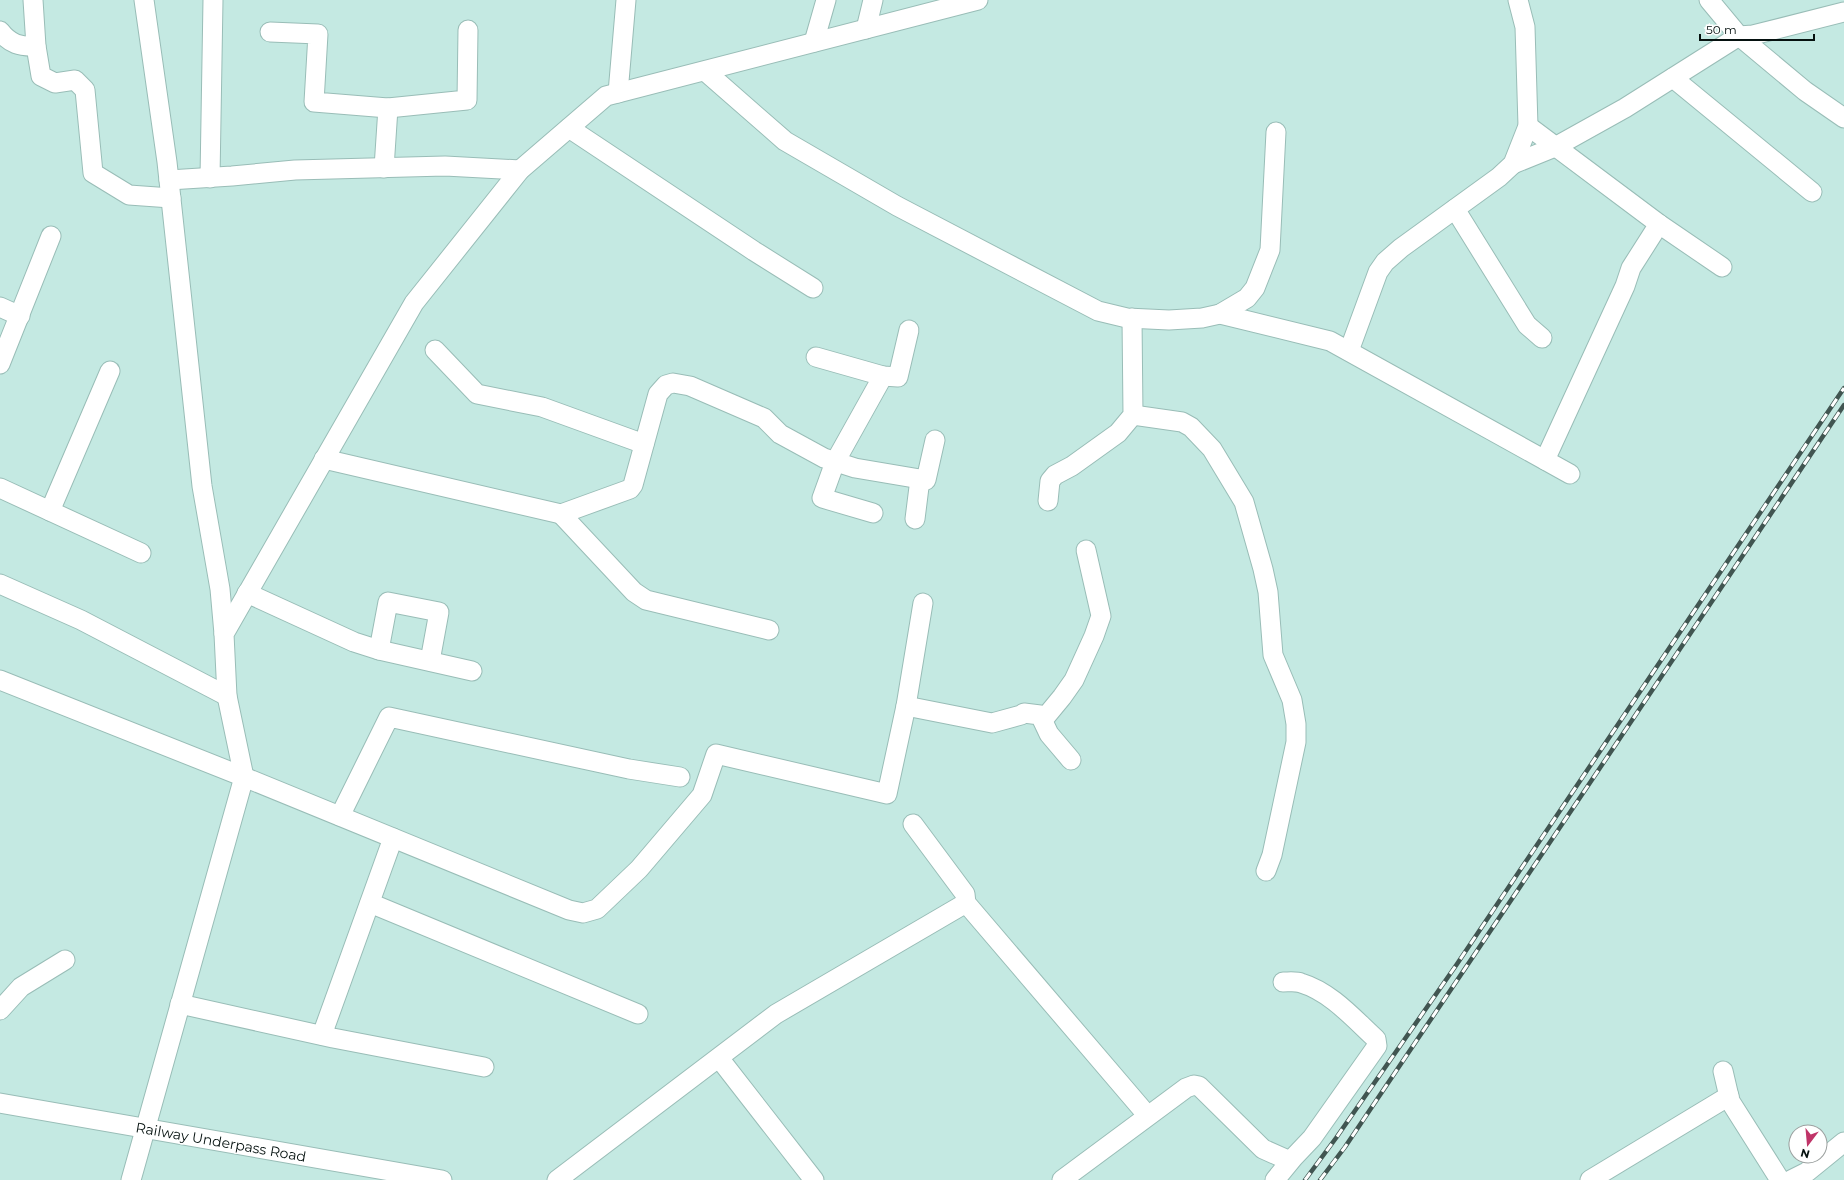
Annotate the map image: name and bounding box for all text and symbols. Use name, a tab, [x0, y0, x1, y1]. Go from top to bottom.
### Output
scale bar	[1700, 16, 1814, 42]
text: 50 m	[1706, 22, 1737, 37]
street label: Railway Underpass Road	[134, 1118, 308, 1166]
north arrow	[1788, 1124, 1828, 1164]
text: N	[1799, 1146, 1811, 1162]

